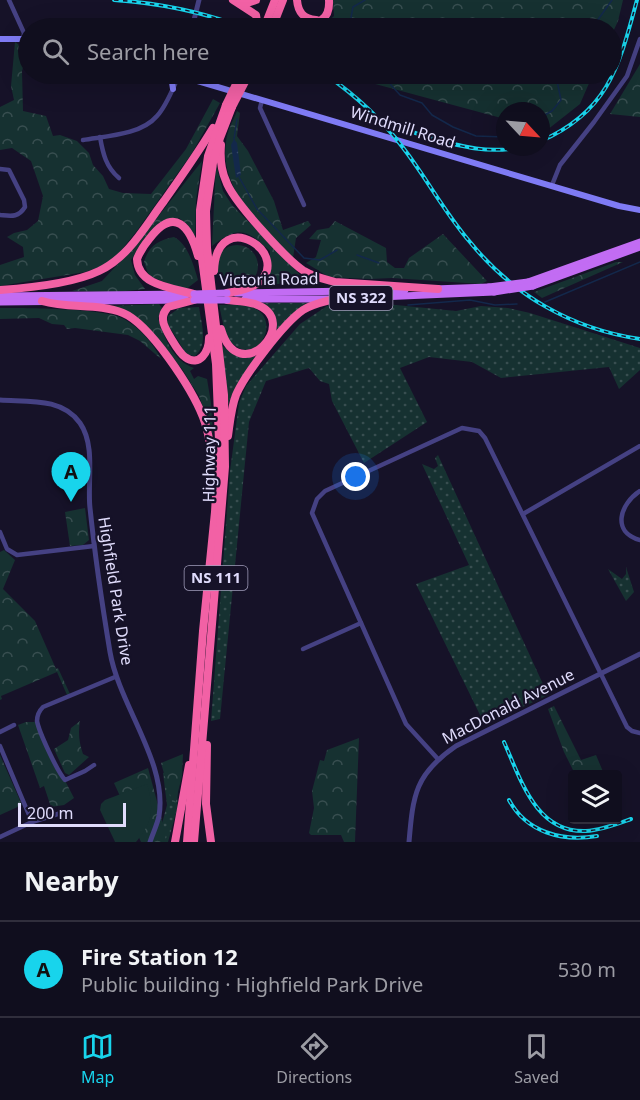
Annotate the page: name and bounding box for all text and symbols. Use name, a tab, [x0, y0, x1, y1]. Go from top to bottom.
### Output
search box	[18, 18, 622, 84]
icon: search	[39, 35, 72, 68]
text: Search here	[87, 36, 209, 66]
street label: Windmill Road	[348, 101, 458, 153]
north arrow	[496, 102, 550, 156]
street label: Victoria Road	[219, 267, 319, 291]
road number: NS 322	[330, 286, 392, 310]
street label: Highway 111	[197, 405, 221, 503]
pin: A	[52, 452, 90, 502]
your location	[341, 462, 370, 491]
street label: Highfield Park Drive	[93, 515, 139, 667]
road number: NS 111	[184, 566, 248, 590]
street label: MacDonald Avenue	[438, 663, 578, 749]
map controls	[568, 770, 622, 824]
button: layers	[568, 770, 622, 824]
scale bar	[18, 800, 126, 828]
text: 200 m	[27, 802, 74, 824]
text: Nearby	[24, 863, 119, 899]
text: Fire Station 12	[81, 941, 238, 971]
text: A	[37, 956, 50, 983]
text: 530 m	[558, 956, 616, 983]
text: Public building · Highfield Park Drive	[81, 971, 423, 998]
tab: Map	[81, 1030, 114, 1088]
tab: Directions	[276, 1030, 352, 1088]
tab: Saved	[514, 1030, 559, 1088]

